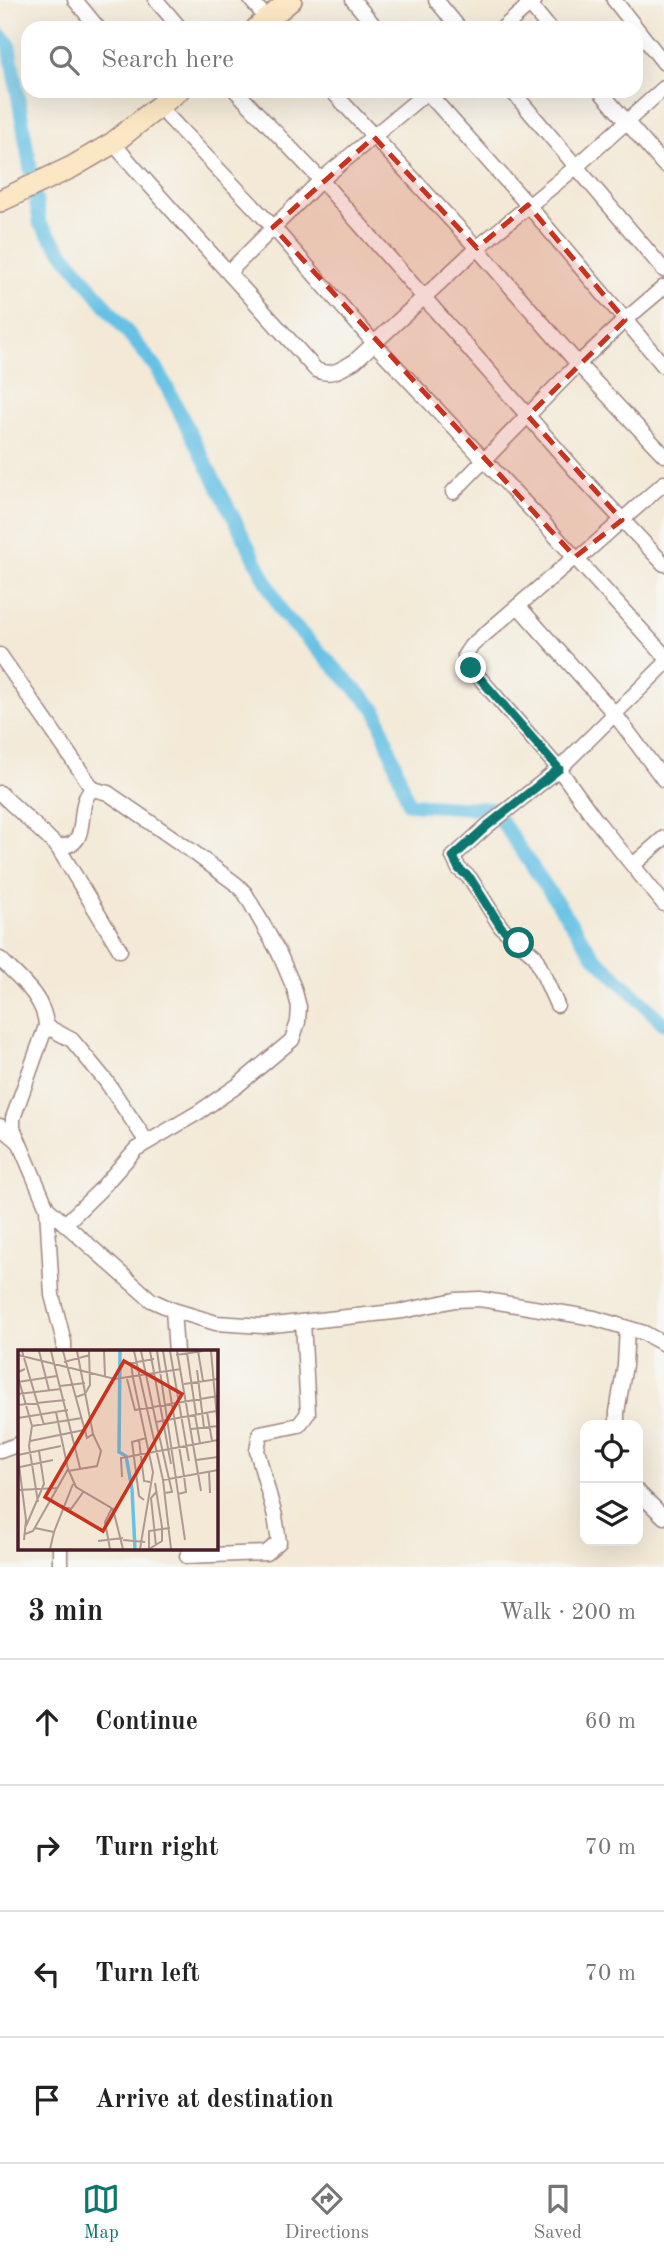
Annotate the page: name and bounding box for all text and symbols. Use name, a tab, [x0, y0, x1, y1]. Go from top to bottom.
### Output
search box	[21, 21, 643, 98]
icon: search	[45, 41, 83, 79]
text: Search here	[101, 47, 234, 73]
route end	[455, 652, 486, 683]
route start	[503, 927, 534, 958]
inset map	[18, 1350, 217, 1549]
map controls	[580, 1420, 643, 1546]
button: locate	[580, 1420, 643, 1483]
button: layers	[580, 1483, 643, 1546]
text: 3 min	[28, 1597, 103, 1627]
text: Walk · 200 m	[500, 1601, 636, 1624]
icon: ahead	[28, 1703, 66, 1741]
text: Continue	[95, 1709, 198, 1735]
text: 60 m	[585, 1710, 636, 1733]
icon: right	[28, 1829, 66, 1867]
text: Turn right	[95, 1835, 218, 1861]
text: 70 m	[585, 1836, 636, 1859]
icon: left	[28, 1955, 66, 1993]
text: Turn left	[95, 1961, 200, 1987]
text: 70 m	[585, 1962, 636, 1985]
icon: arrive	[28, 2081, 66, 2119]
text: Arrive at destination	[95, 2087, 334, 2113]
tab: Map	[82, 2180, 120, 2245]
tab: Directions	[285, 2180, 369, 2245]
tab: Saved	[533, 2180, 582, 2245]

